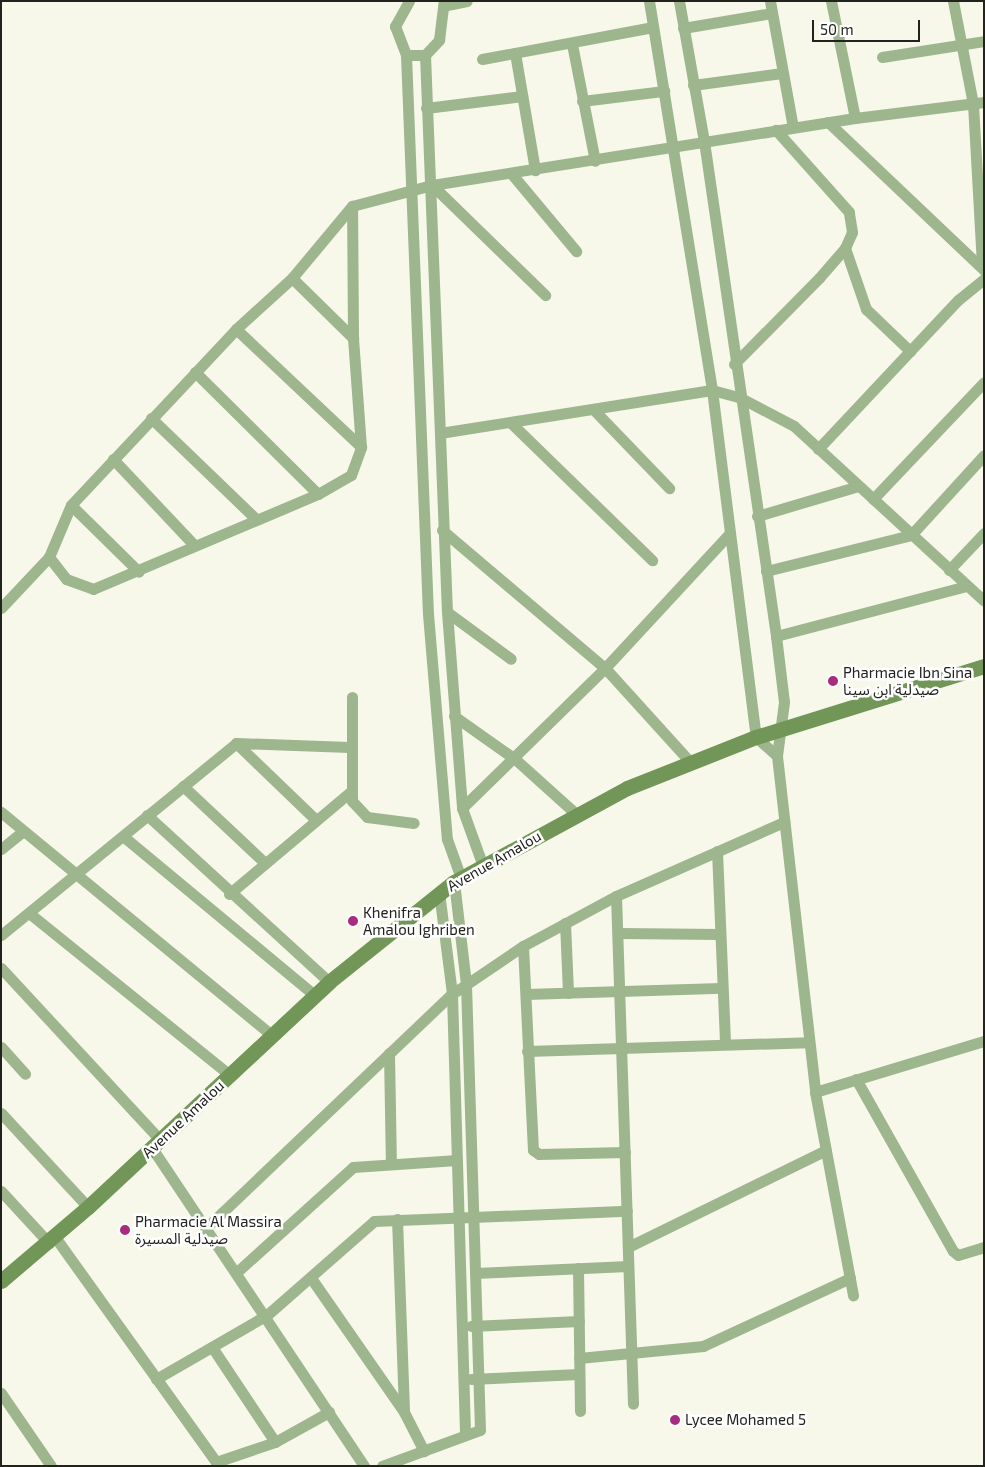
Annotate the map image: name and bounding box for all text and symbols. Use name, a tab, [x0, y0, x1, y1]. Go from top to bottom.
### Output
scale bar	[815, 10, 922, 42]
text: 50 m	[820, 20, 854, 38]
place label: Pharmacie Ibn Sina صيدلية ابن سينا	[843, 663, 972, 698]
marker: Pharmacie Ibn Sina صيدلية ابن سينا	[827, 675, 839, 687]
street label: Avenue Amalou	[444, 827, 544, 895]
place label: Khenifra Amalou Ighriben	[363, 903, 475, 938]
marker: Khenifra Amalou Ighriben	[347, 915, 359, 927]
street label: Avenue Amalou	[138, 1076, 228, 1162]
place label: Pharmacie Al Massira صيدلية المسيرة	[135, 1212, 282, 1247]
marker: Pharmacie Al Massira صيدلية المسيرة	[119, 1224, 131, 1236]
place label: Lycee Mohamed 5	[685, 1411, 806, 1429]
marker: Lycee Mohamed 5	[669, 1414, 681, 1426]

